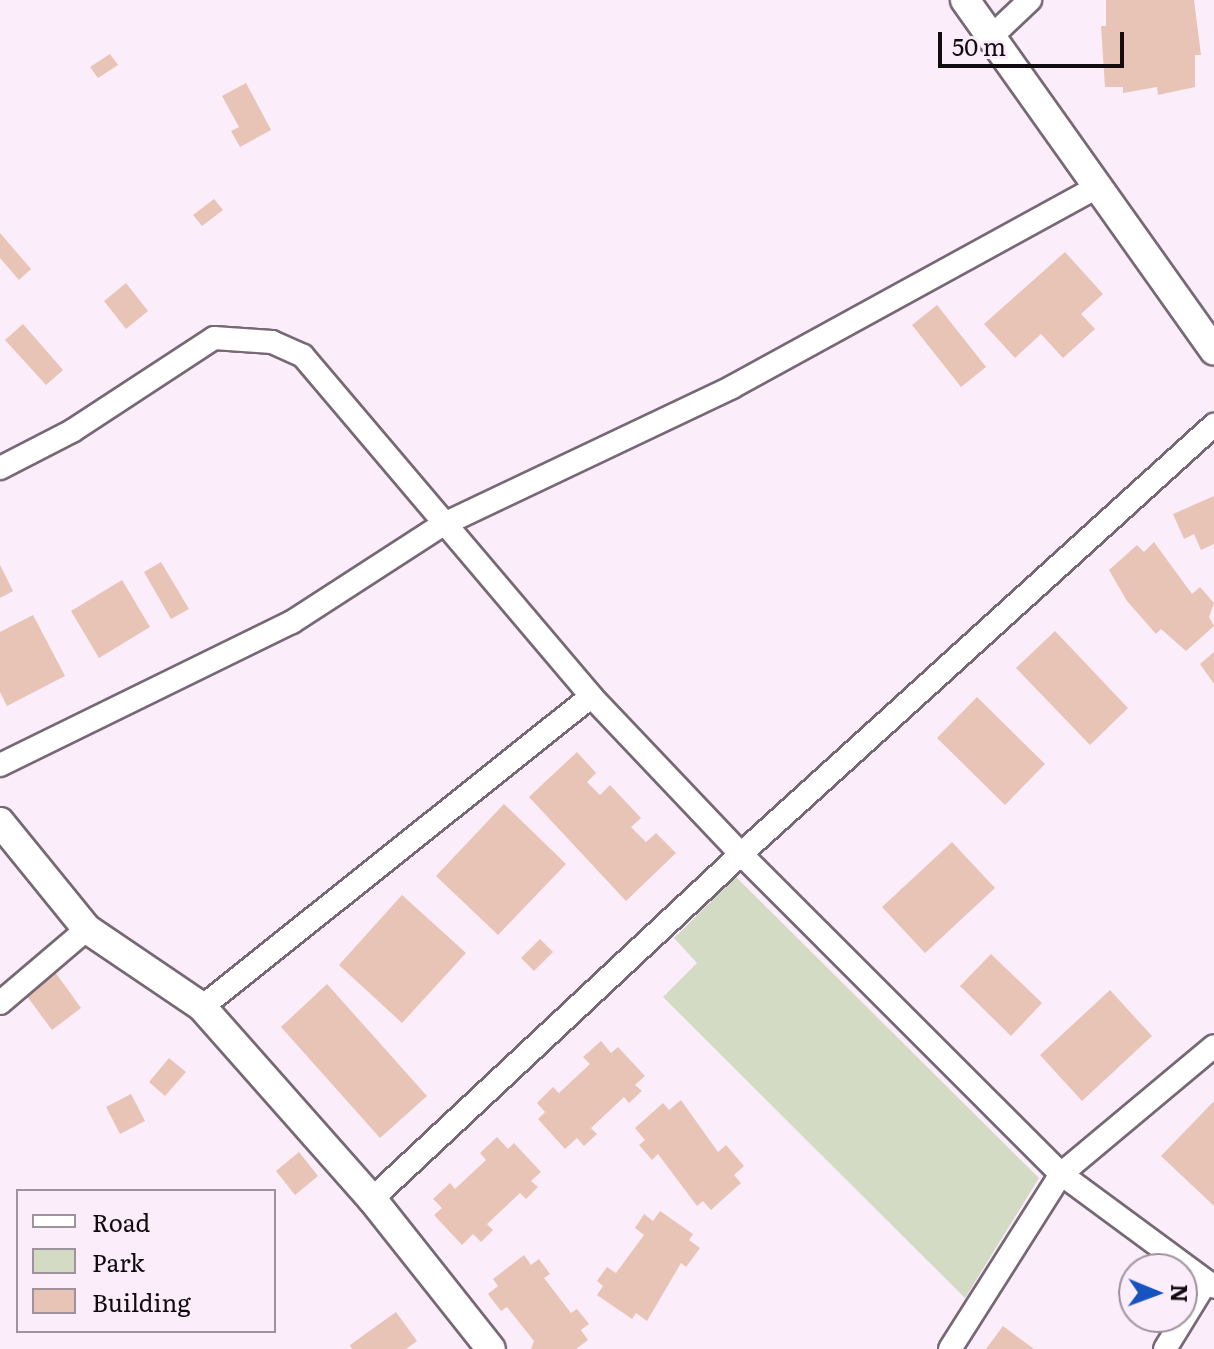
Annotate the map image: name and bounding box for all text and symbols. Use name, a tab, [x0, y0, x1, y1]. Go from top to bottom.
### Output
scale bar	[942, 16, 1128, 66]
text: 50 m	[952, 28, 1006, 63]
legend	[16, 1189, 276, 1333]
text: Road	[92, 1204, 150, 1239]
text: Park	[92, 1244, 145, 1279]
north arrow	[1118, 1253, 1198, 1333]
text: Building	[92, 1284, 191, 1319]
text: N	[1164, 1284, 1197, 1303]

